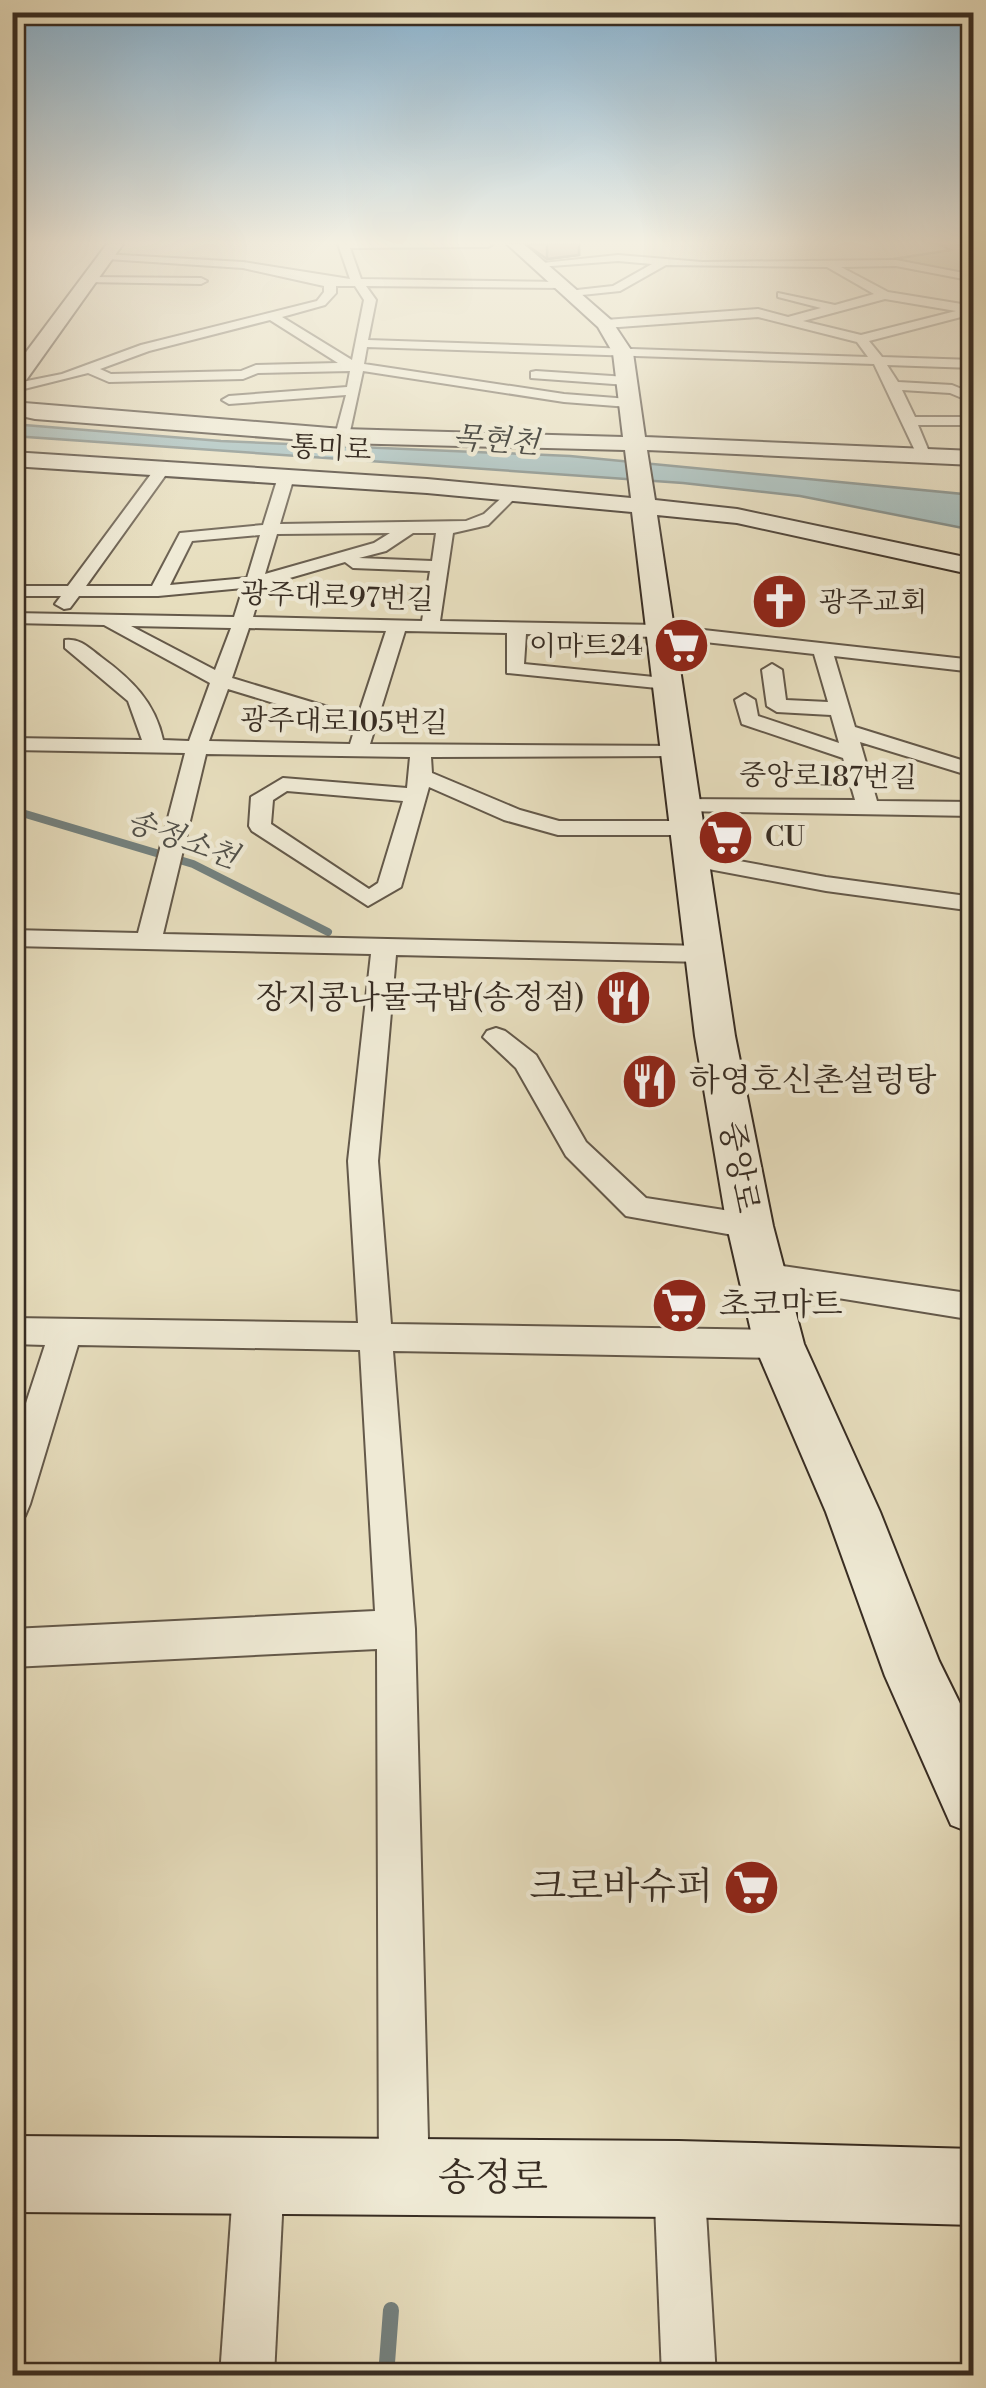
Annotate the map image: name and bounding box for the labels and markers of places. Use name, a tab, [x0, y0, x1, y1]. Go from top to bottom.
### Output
church icon: 광주교회	[750, 572, 810, 632]
place label: 광주교회	[819, 585, 927, 620]
supermarket icon: 이마트24	[652, 616, 712, 676]
place label: 이마트24	[529, 629, 643, 664]
supermarket icon: CU	[696, 807, 756, 867]
place label: CU	[765, 820, 805, 855]
restaurant icon: 장지콩나물국밥(송정점)	[594, 968, 654, 1028]
place label: 장지콩나물국밥(송정점)	[256, 978, 585, 1018]
restaurant icon: 하영호신촌설렁탕	[620, 1051, 680, 1111]
place label: 하영호신촌설렁탕	[689, 1061, 936, 1101]
supermarket icon: 초코마트	[650, 1275, 710, 1335]
place label: 초코마트	[719, 1285, 843, 1325]
supermarket icon: 크로바슈퍼	[722, 1857, 782, 1917]
place label: 크로바슈퍼	[529, 1864, 713, 1911]

